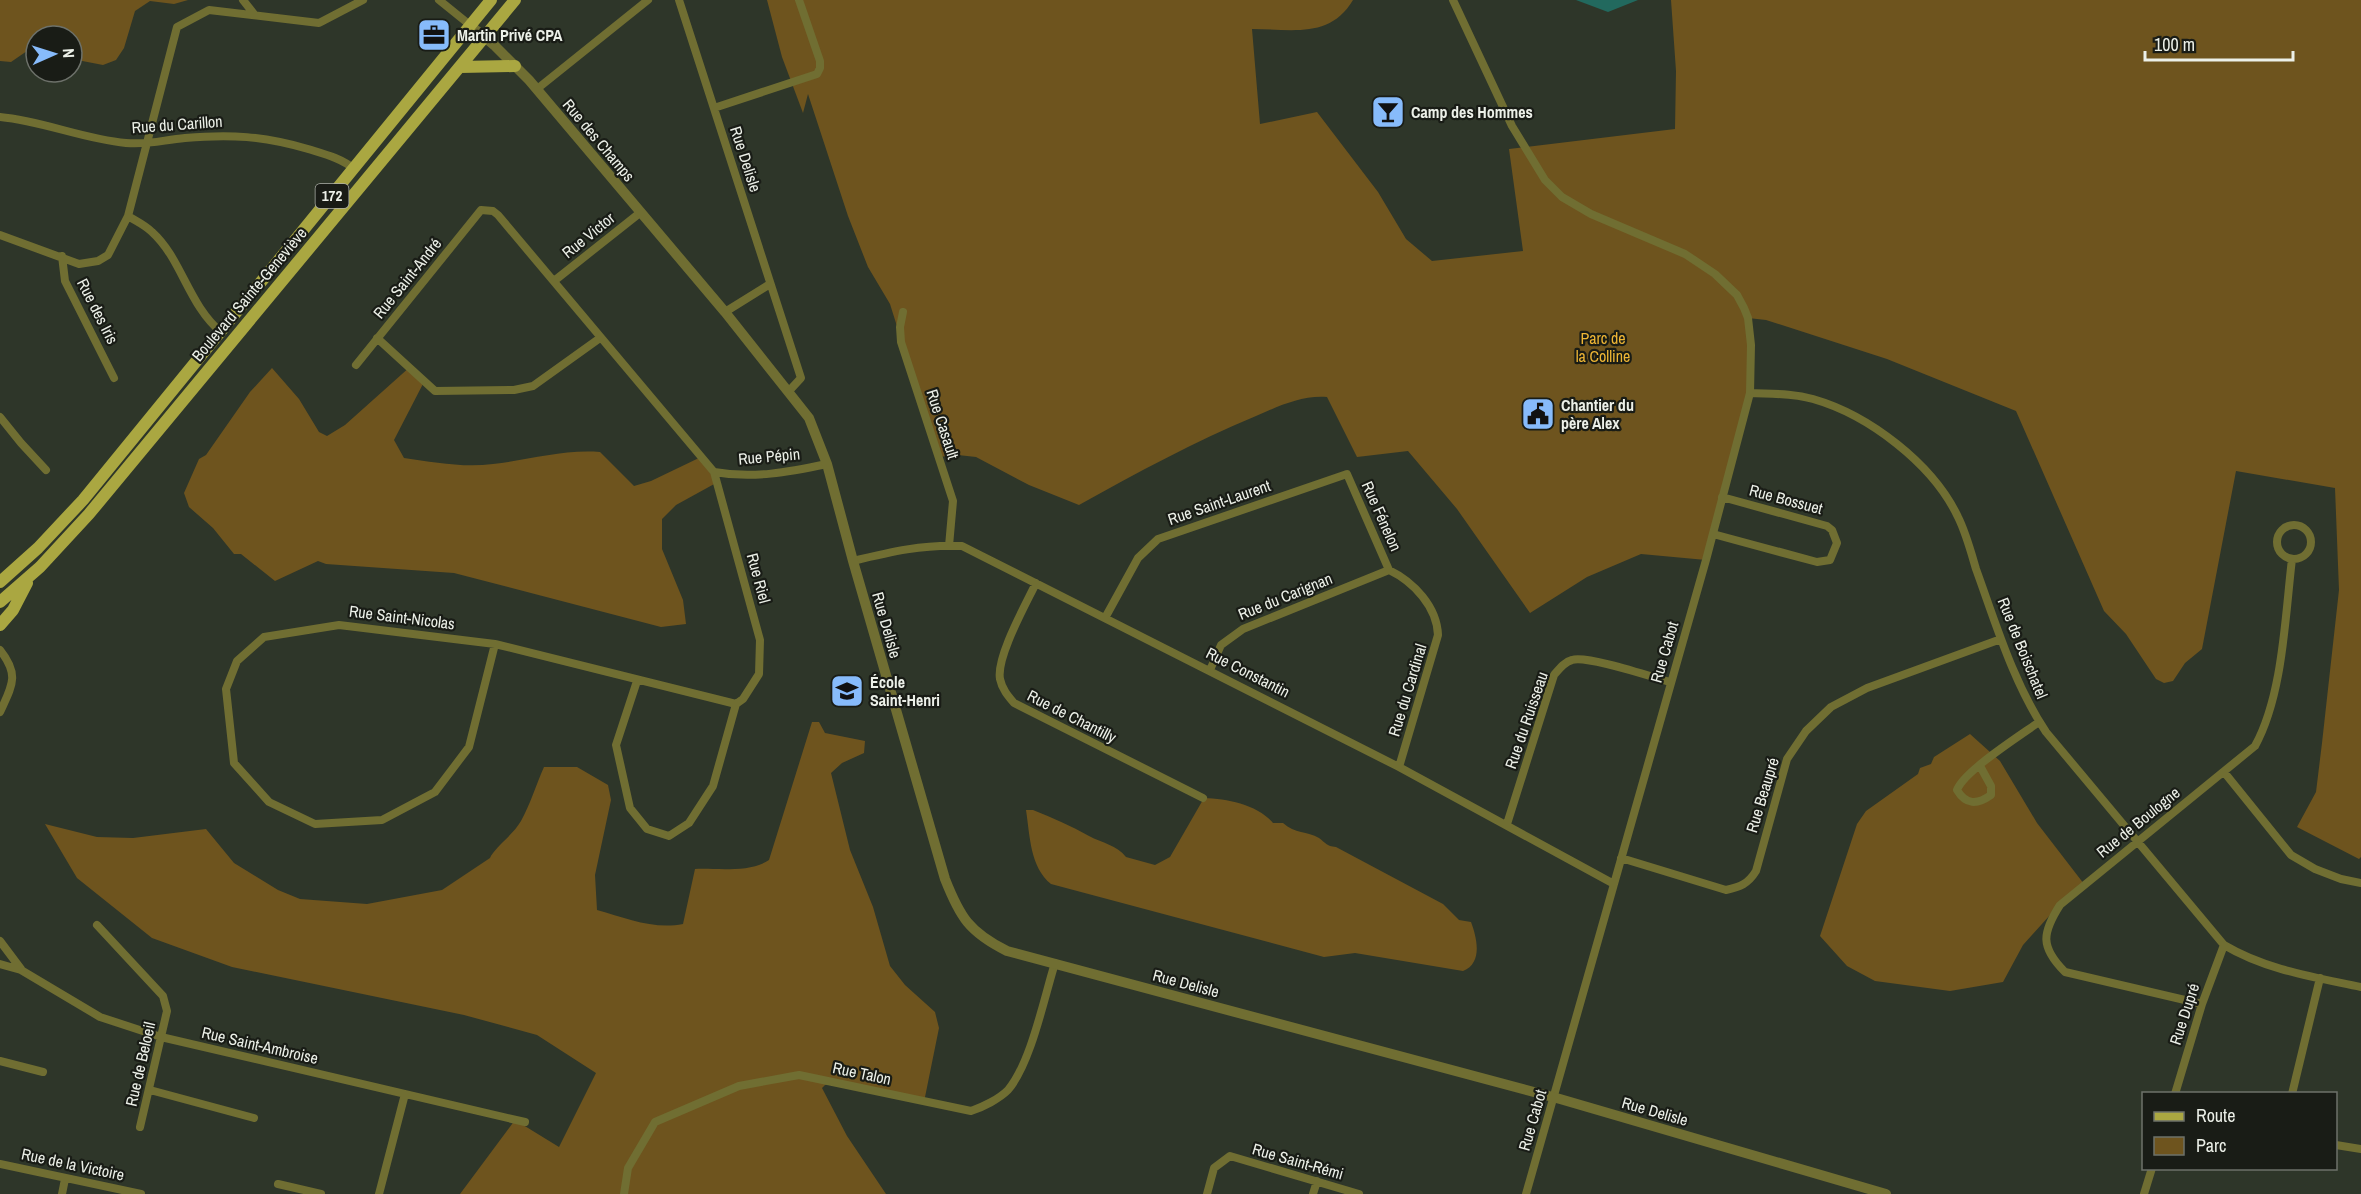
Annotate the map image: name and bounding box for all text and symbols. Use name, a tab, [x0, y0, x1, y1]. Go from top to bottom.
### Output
office icon: Martin Privé CPA	[416, 17, 452, 53]
north arrow	[24, 24, 84, 84]
place label: Martin Privé CPA	[457, 24, 563, 46]
scale bar	[2145, 24, 2294, 62]
text: 100 m	[2154, 32, 2195, 57]
text: N	[58, 48, 80, 59]
street label: Rue des Champs	[558, 94, 640, 186]
bar icon: Camp des Hommes	[1370, 94, 1406, 130]
place label: Camp des Hommes	[1411, 101, 1533, 123]
street label: Rue du Carillon	[131, 110, 223, 138]
street label: Rue Delisle	[725, 123, 767, 195]
road number: 172	[316, 184, 348, 208]
street label: Rue Victor	[557, 207, 619, 263]
street label: Boulevard Sainte-Geneviève	[186, 222, 312, 366]
street label: Rue Saint-André	[368, 233, 446, 323]
street label: Rue des Iris	[72, 274, 124, 348]
park label: Parc de la Colline	[1576, 327, 1630, 367]
street label: Rue Casault	[921, 386, 965, 462]
place label: Chantier du père Alex	[1561, 394, 1634, 434]
public building icon: Chantier du père Alex	[1520, 396, 1556, 432]
street label: Rue Pépin	[737, 442, 801, 470]
street label: Rue Saint-Laurent	[1165, 474, 1274, 530]
street label: Rue Fénelon	[1357, 478, 1407, 554]
street label: Rue Bossuet	[1747, 479, 1825, 519]
street label: Rue Riel	[742, 550, 776, 606]
street label: Rue du Carignan	[1235, 567, 1335, 625]
street label: Rue Delisle	[867, 589, 907, 661]
street label: Rue de Boischatel	[1993, 594, 2053, 702]
street label: Rue Saint-Nicolas	[348, 600, 456, 634]
street label: Rue Cabot	[1645, 618, 1683, 685]
street label: Rue du Cardinal	[1383, 641, 1432, 739]
street label: Rue Constantin	[1202, 642, 1294, 702]
street label: Rue du Ruisseau	[1499, 668, 1553, 772]
place label: École Saint-Henri	[870, 671, 940, 711]
school or university icon: École Saint-Henri	[829, 673, 865, 709]
street label: Rue de Chantilly	[1024, 684, 1121, 748]
street label: Rue Beaupré	[1740, 755, 1784, 835]
street label: Rue de Boulogne	[2092, 782, 2184, 862]
street label: Rue Delisle	[1150, 964, 1222, 1002]
street label: Rue Dupré	[2164, 980, 2204, 1048]
street label: Rue de Beloeil	[120, 1020, 160, 1108]
street label: Rue Saint-Ambroise	[200, 1021, 320, 1069]
street label: Rue Talon	[831, 1056, 893, 1090]
street label: Rue Cabot	[1513, 1086, 1551, 1153]
street label: Rue Delisle	[1619, 1091, 1691, 1131]
legend	[2142, 1092, 2337, 1170]
text: Route	[2196, 1103, 2235, 1128]
text: Parc	[2196, 1133, 2226, 1158]
street label: Rue Saint-Rémi	[1250, 1137, 1346, 1185]
street label: Rue de la Victoire	[19, 1142, 127, 1186]

